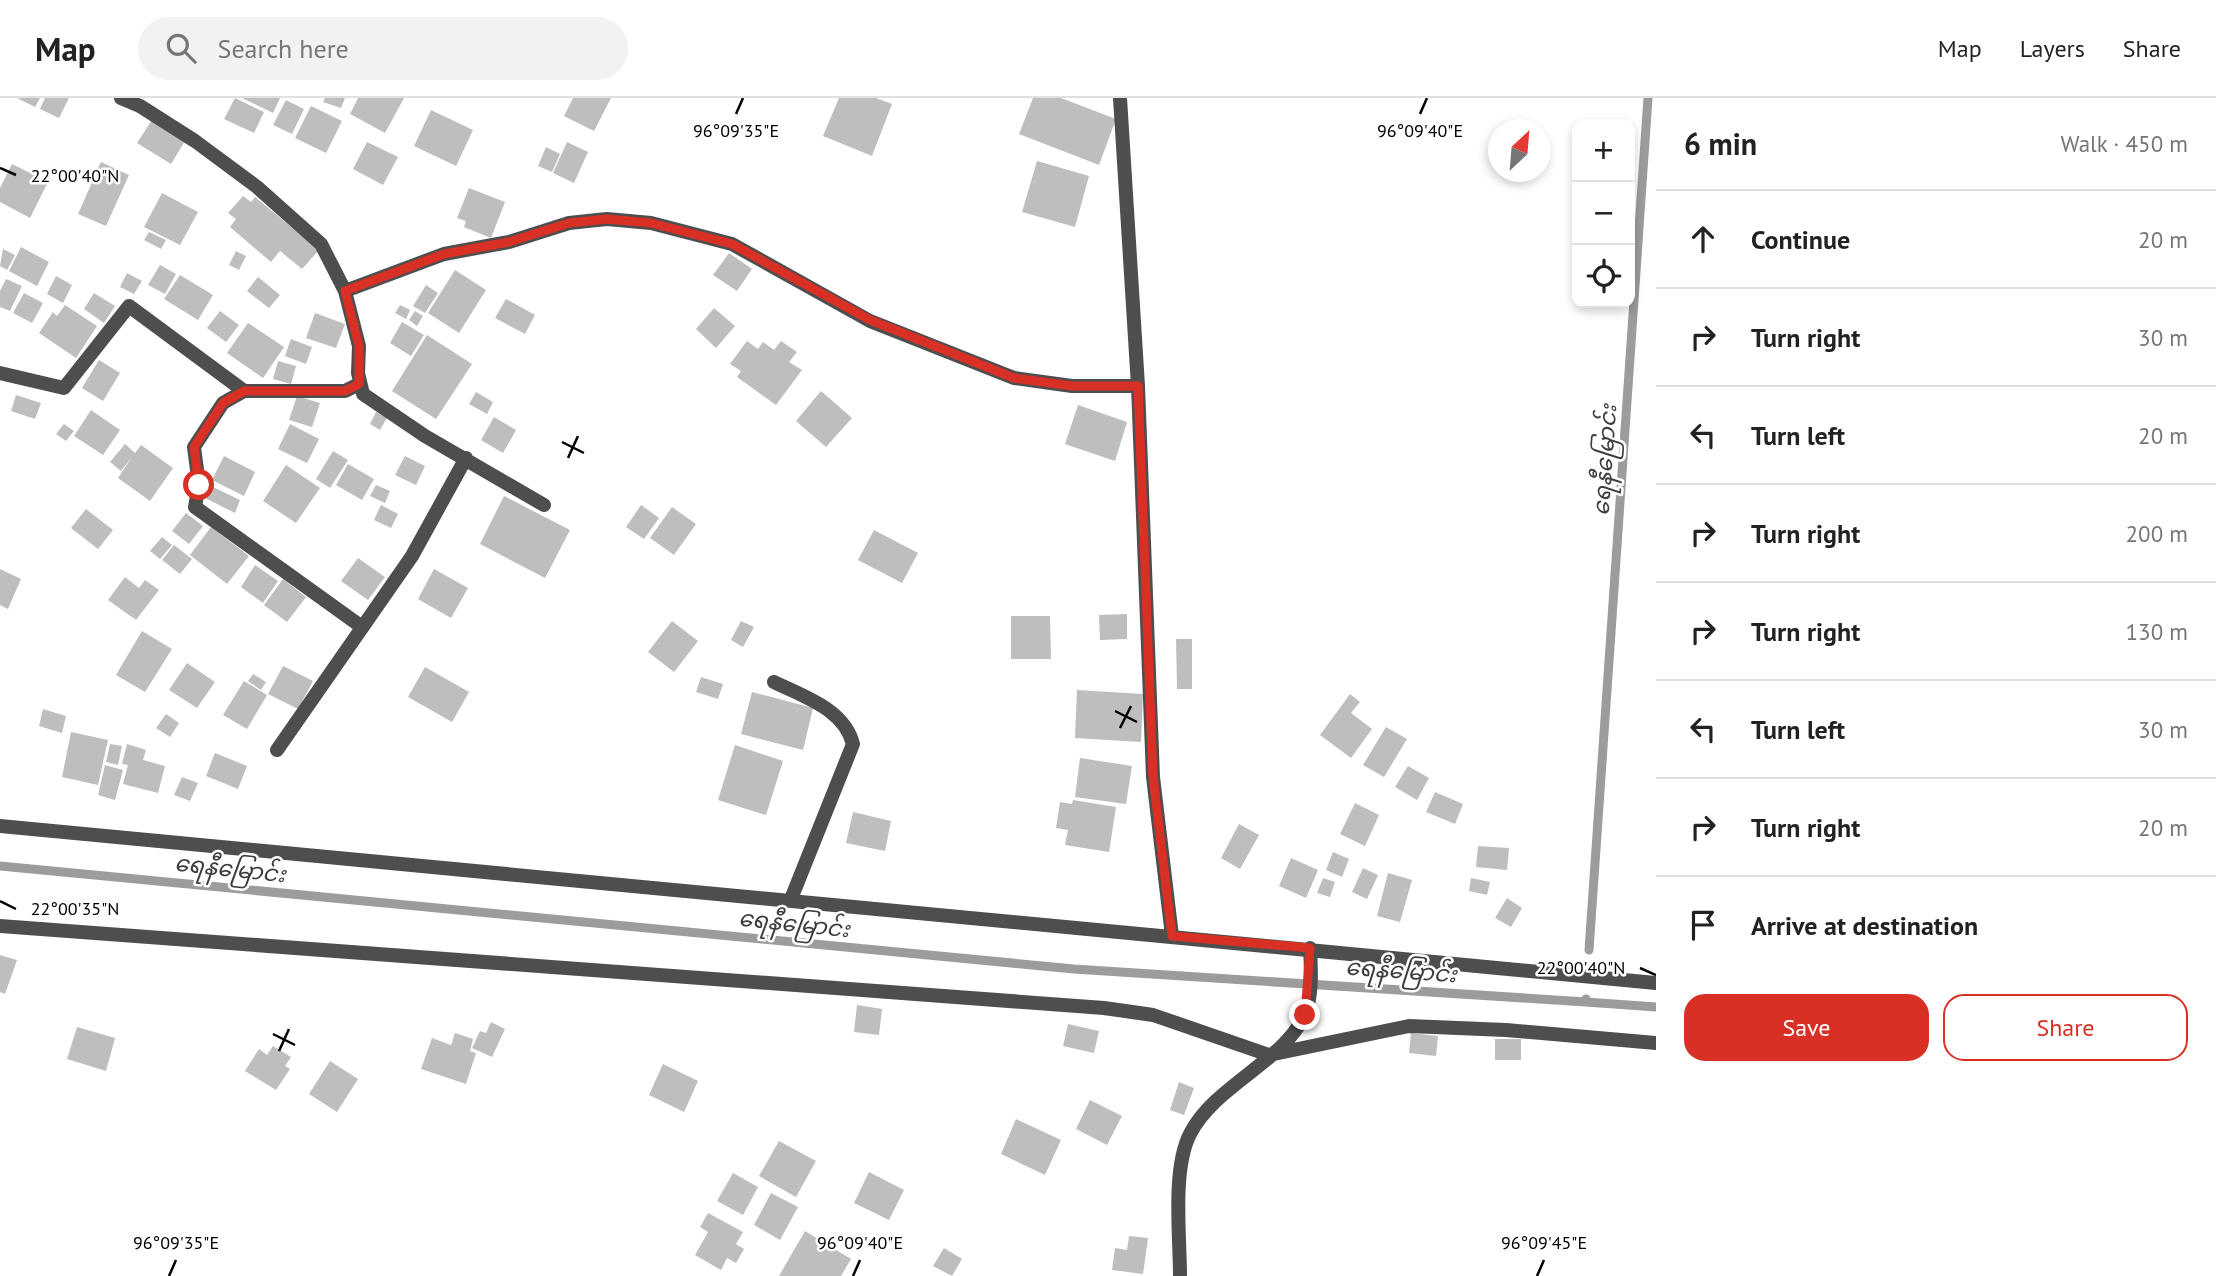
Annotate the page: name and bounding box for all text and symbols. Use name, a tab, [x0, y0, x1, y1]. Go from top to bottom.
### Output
search box	[138, 17, 628, 80]
text: Map	[35, 27, 96, 70]
icon: search	[162, 29, 200, 67]
text: Search here	[218, 32, 349, 65]
text: Map	[1938, 33, 1982, 64]
text: Layers	[2020, 33, 2085, 64]
text: Share	[2123, 33, 2181, 64]
text: 96°09'35"E	[693, 119, 779, 142]
text: 96°09'40"E	[1377, 119, 1463, 142]
north arrow	[1488, 119, 1551, 182]
map controls	[1572, 119, 1635, 308]
button: +	[1572, 119, 1635, 182]
text: 6 min	[1684, 124, 1757, 163]
text: Walk · 450 m	[2061, 129, 2188, 158]
text: 22°00'40"N	[31, 164, 119, 187]
button: −	[1572, 182, 1635, 245]
icon: ahead	[1684, 220, 1722, 258]
text: Continue	[1751, 223, 1850, 256]
text: 20 m	[2138, 225, 2188, 254]
button: locate	[1572, 245, 1635, 308]
icon: right	[1684, 318, 1722, 356]
text: Turn right	[1751, 321, 1860, 354]
text: 30 m	[2138, 323, 2188, 352]
water label: ရေနီမြောင်း	[1585, 401, 1627, 517]
icon: left	[1684, 416, 1722, 454]
text: Turn left	[1751, 419, 1845, 452]
text: 20 m	[2138, 421, 2188, 450]
route start	[183, 469, 214, 500]
icon: right	[1684, 514, 1722, 552]
text: Turn right	[1751, 517, 1860, 550]
text: 200 m	[2126, 519, 2188, 548]
icon: right	[1684, 612, 1722, 650]
text: Turn right	[1751, 615, 1860, 648]
text: 130 m	[2126, 617, 2188, 646]
icon: left	[1684, 710, 1722, 748]
text: Turn left	[1751, 713, 1845, 746]
text: 30 m	[2138, 715, 2188, 744]
icon: right	[1684, 808, 1722, 846]
text: Turn right	[1751, 811, 1860, 844]
text: 20 m	[2138, 813, 2188, 842]
water label: ရေနီမြောင်း	[172, 847, 289, 893]
text: 22°00'35"N	[31, 897, 119, 920]
water label: ရေနီမြောင်း	[736, 902, 853, 948]
icon: arrive	[1684, 906, 1722, 944]
text: Arrive at destination	[1751, 909, 1978, 942]
water label: ရေနီမြောင်း	[1344, 951, 1460, 993]
text: 22°00'40"N	[1537, 956, 1625, 979]
button: Save	[1684, 994, 1929, 1061]
button: Share	[1943, 994, 2188, 1061]
route end	[1289, 999, 1320, 1030]
text: 96°09'35"E	[133, 1231, 219, 1254]
text: 96°09'40"E	[817, 1231, 903, 1254]
text: 96°09'45"E	[1501, 1231, 1587, 1254]

